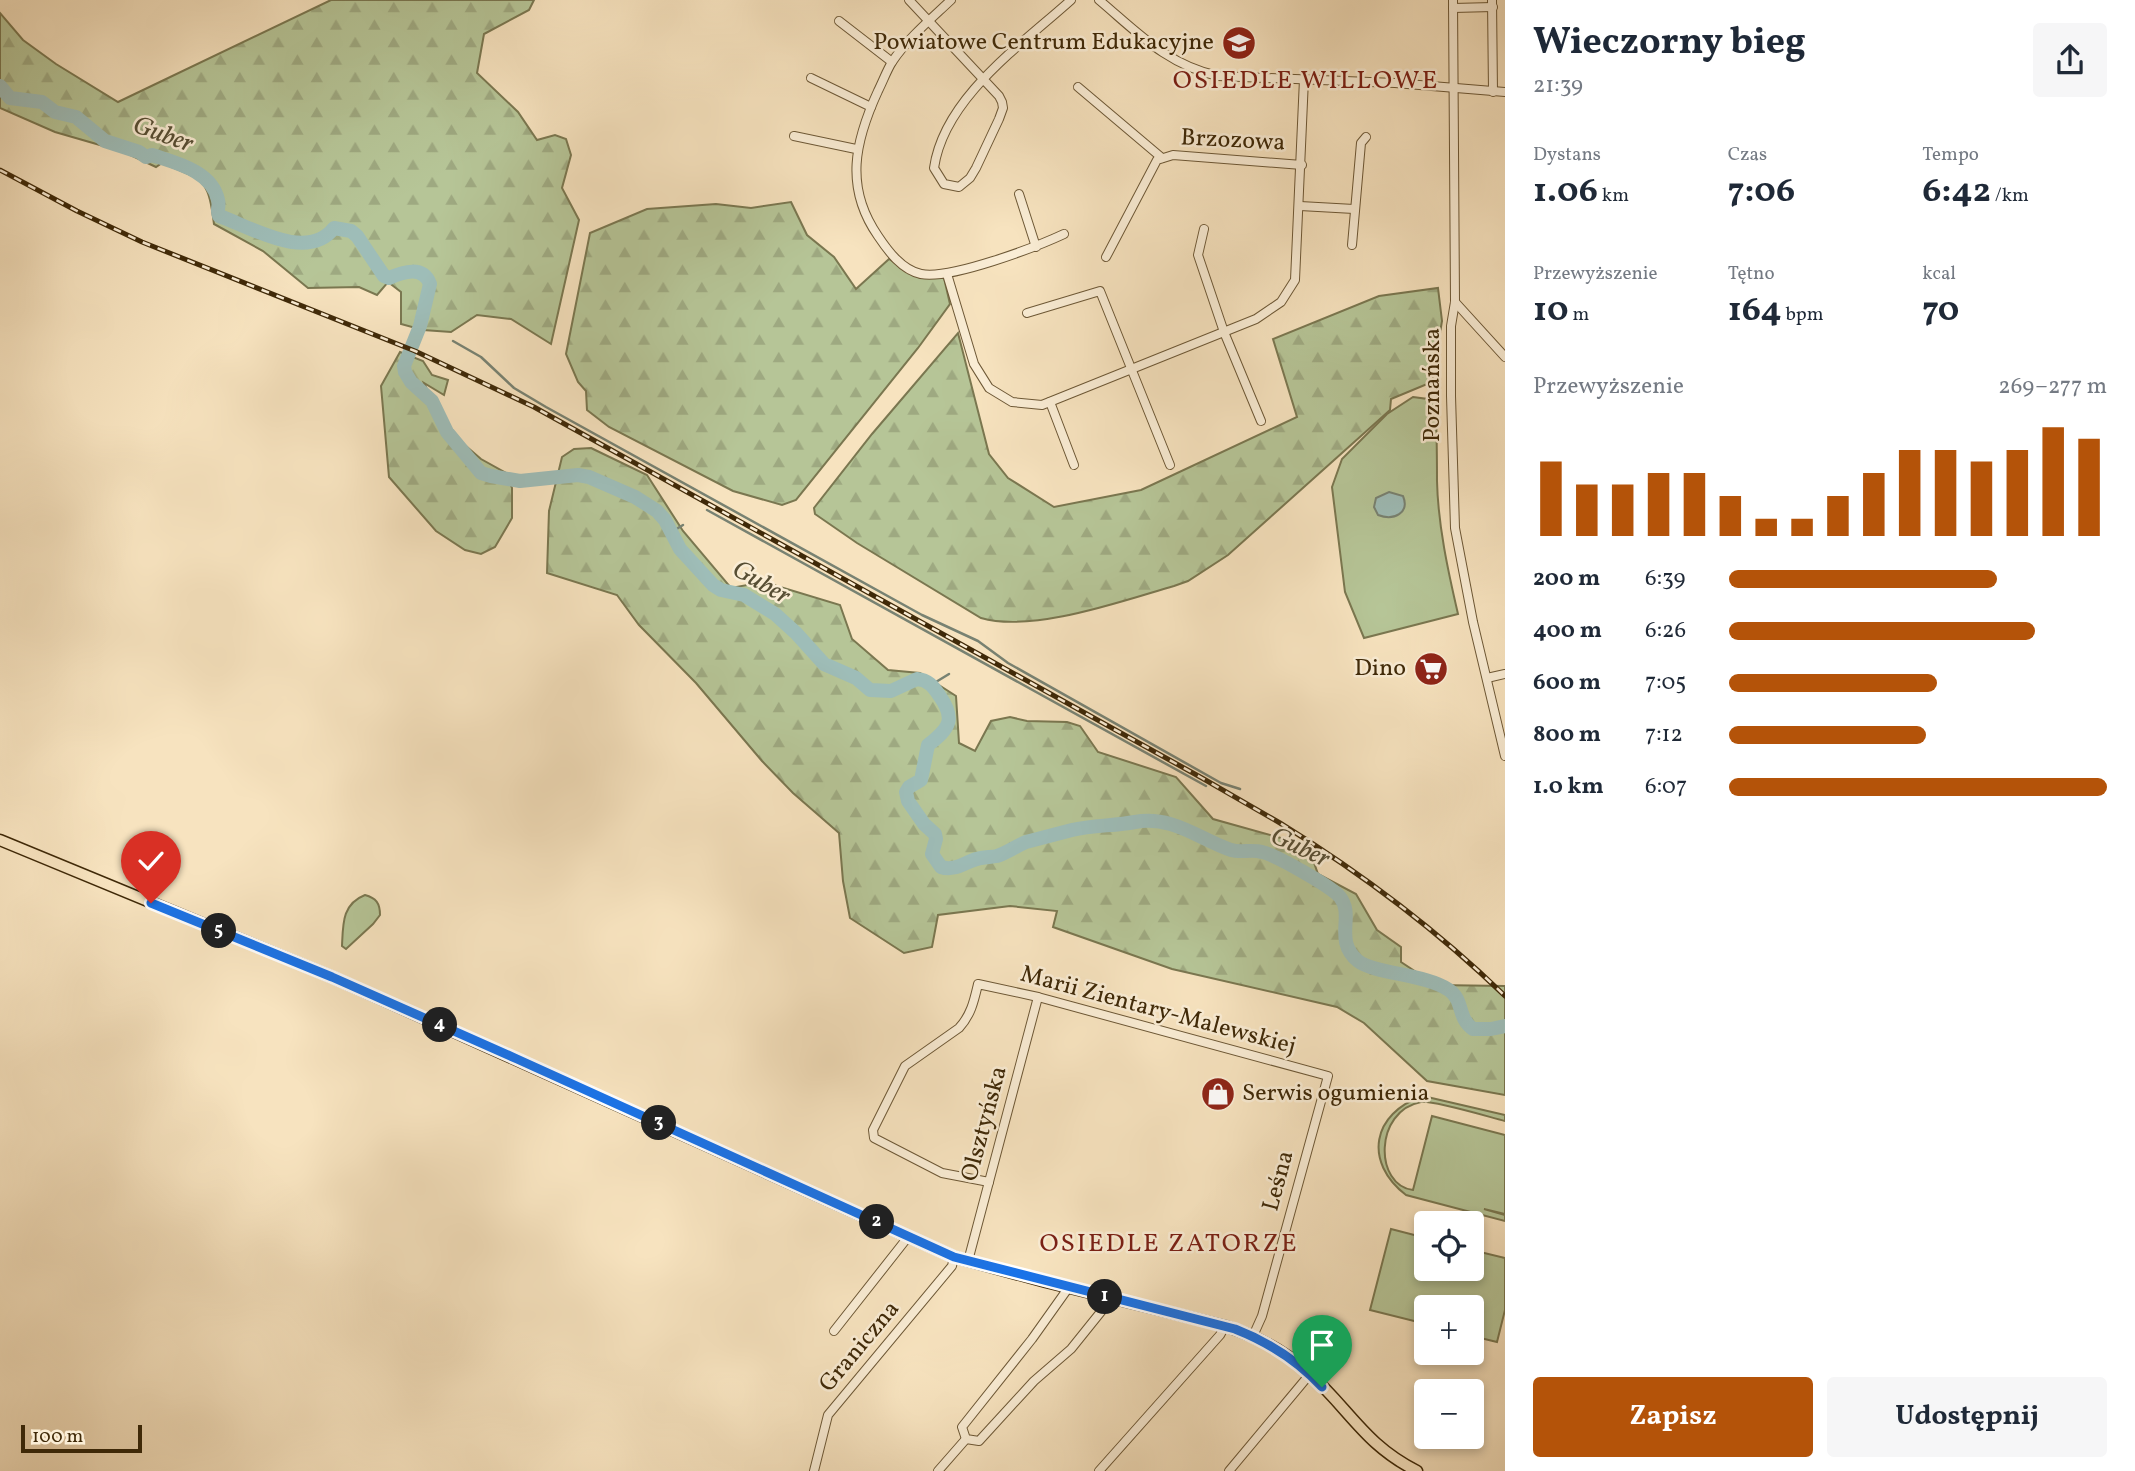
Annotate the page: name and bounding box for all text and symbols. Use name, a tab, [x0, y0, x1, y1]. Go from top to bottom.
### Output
text: Wieczorny bieg	[1533, 17, 1806, 70]
button: share	[2033, 23, 2107, 97]
school or university icon: Powiatowe Centrum Edukacyjne	[1220, 24, 1258, 62]
place label: Powiatowe Centrum Edukacyjne	[873, 26, 1214, 60]
district label: OSIEDLE WILLOWE	[1173, 63, 1439, 99]
text: 21:39	[1533, 70, 1583, 102]
water label: Guber	[128, 107, 198, 163]
street label: Brzozowa	[1180, 121, 1286, 161]
text: Dystans	[1533, 142, 1601, 168]
text: Czas	[1728, 142, 1767, 168]
text: Tempo	[1922, 142, 1979, 168]
text: 1.06	[1533, 168, 1598, 216]
text: 7:06	[1728, 168, 1795, 216]
text: 6:42	[1922, 168, 1991, 216]
text: km	[1598, 183, 1629, 209]
text: /km	[1991, 183, 2029, 209]
text: Przewyższenie	[1533, 261, 1658, 287]
text: Tętno	[1728, 261, 1775, 287]
text: kcal	[1922, 261, 1956, 287]
text: 10	[1533, 287, 1569, 335]
text: 164	[1728, 287, 1782, 335]
text: 70	[1922, 287, 1959, 335]
text: m	[1569, 302, 1589, 328]
text: bpm	[1782, 302, 1824, 328]
street label: Poznańska	[1416, 328, 1450, 442]
text: Przewyższenie	[1533, 371, 1684, 403]
text: 269–277 m	[1998, 371, 2107, 403]
water label: Guber	[725, 552, 797, 614]
text: 200 m	[1533, 563, 1600, 595]
text: 6:39	[1645, 563, 1685, 595]
text: 400 m	[1533, 615, 1602, 647]
text: 6:26	[1645, 615, 1686, 647]
supermarket icon: Dino	[1412, 650, 1450, 688]
place label: Dino	[1354, 652, 1406, 686]
text: 600 m	[1533, 667, 1601, 699]
text: 7:05	[1645, 667, 1686, 699]
text: 800 m	[1533, 719, 1601, 751]
text: 7:12	[1645, 719, 1683, 751]
text: 1.0 km	[1533, 771, 1604, 803]
text: 6:07	[1645, 771, 1687, 803]
water label: Guber	[1264, 819, 1336, 878]
pin	[121, 831, 181, 903]
icon: check	[132, 842, 170, 880]
pin: 5	[202, 914, 236, 948]
text: 5	[214, 917, 223, 943]
street label: Marii Zientary-Malewskiej	[1016, 958, 1300, 1064]
pin: 4	[422, 1007, 458, 1042]
text: 4	[434, 1011, 445, 1037]
street label: Olsztyńska	[953, 1063, 1017, 1185]
shop icon: Serwis ogumienia	[1199, 1075, 1237, 1113]
place label: Serwis ogumienia	[1242, 1077, 1429, 1111]
pin: 3	[642, 1106, 676, 1140]
text: 3	[654, 1109, 663, 1135]
street label: Leśna	[1255, 1147, 1303, 1215]
pin: 2	[860, 1204, 894, 1240]
text: 2	[872, 1208, 881, 1234]
map controls	[1414, 1211, 1484, 1449]
button: locate	[1414, 1211, 1484, 1281]
district label: OSIEDLE ZATORZE	[1039, 1226, 1299, 1262]
pin: 1	[1088, 1280, 1122, 1314]
text: 1	[1101, 1283, 1108, 1309]
street label: Graniczna	[812, 1294, 908, 1400]
button: +	[1414, 1295, 1484, 1365]
pin	[1292, 1315, 1352, 1387]
icon: arrive	[1303, 1326, 1341, 1364]
button: Zapisz	[1533, 1377, 1813, 1457]
button: Udostępnij	[1827, 1377, 2107, 1457]
button: −	[1414, 1379, 1484, 1449]
scale bar	[21, 1422, 142, 1454]
text: 100 m	[32, 1424, 83, 1450]

